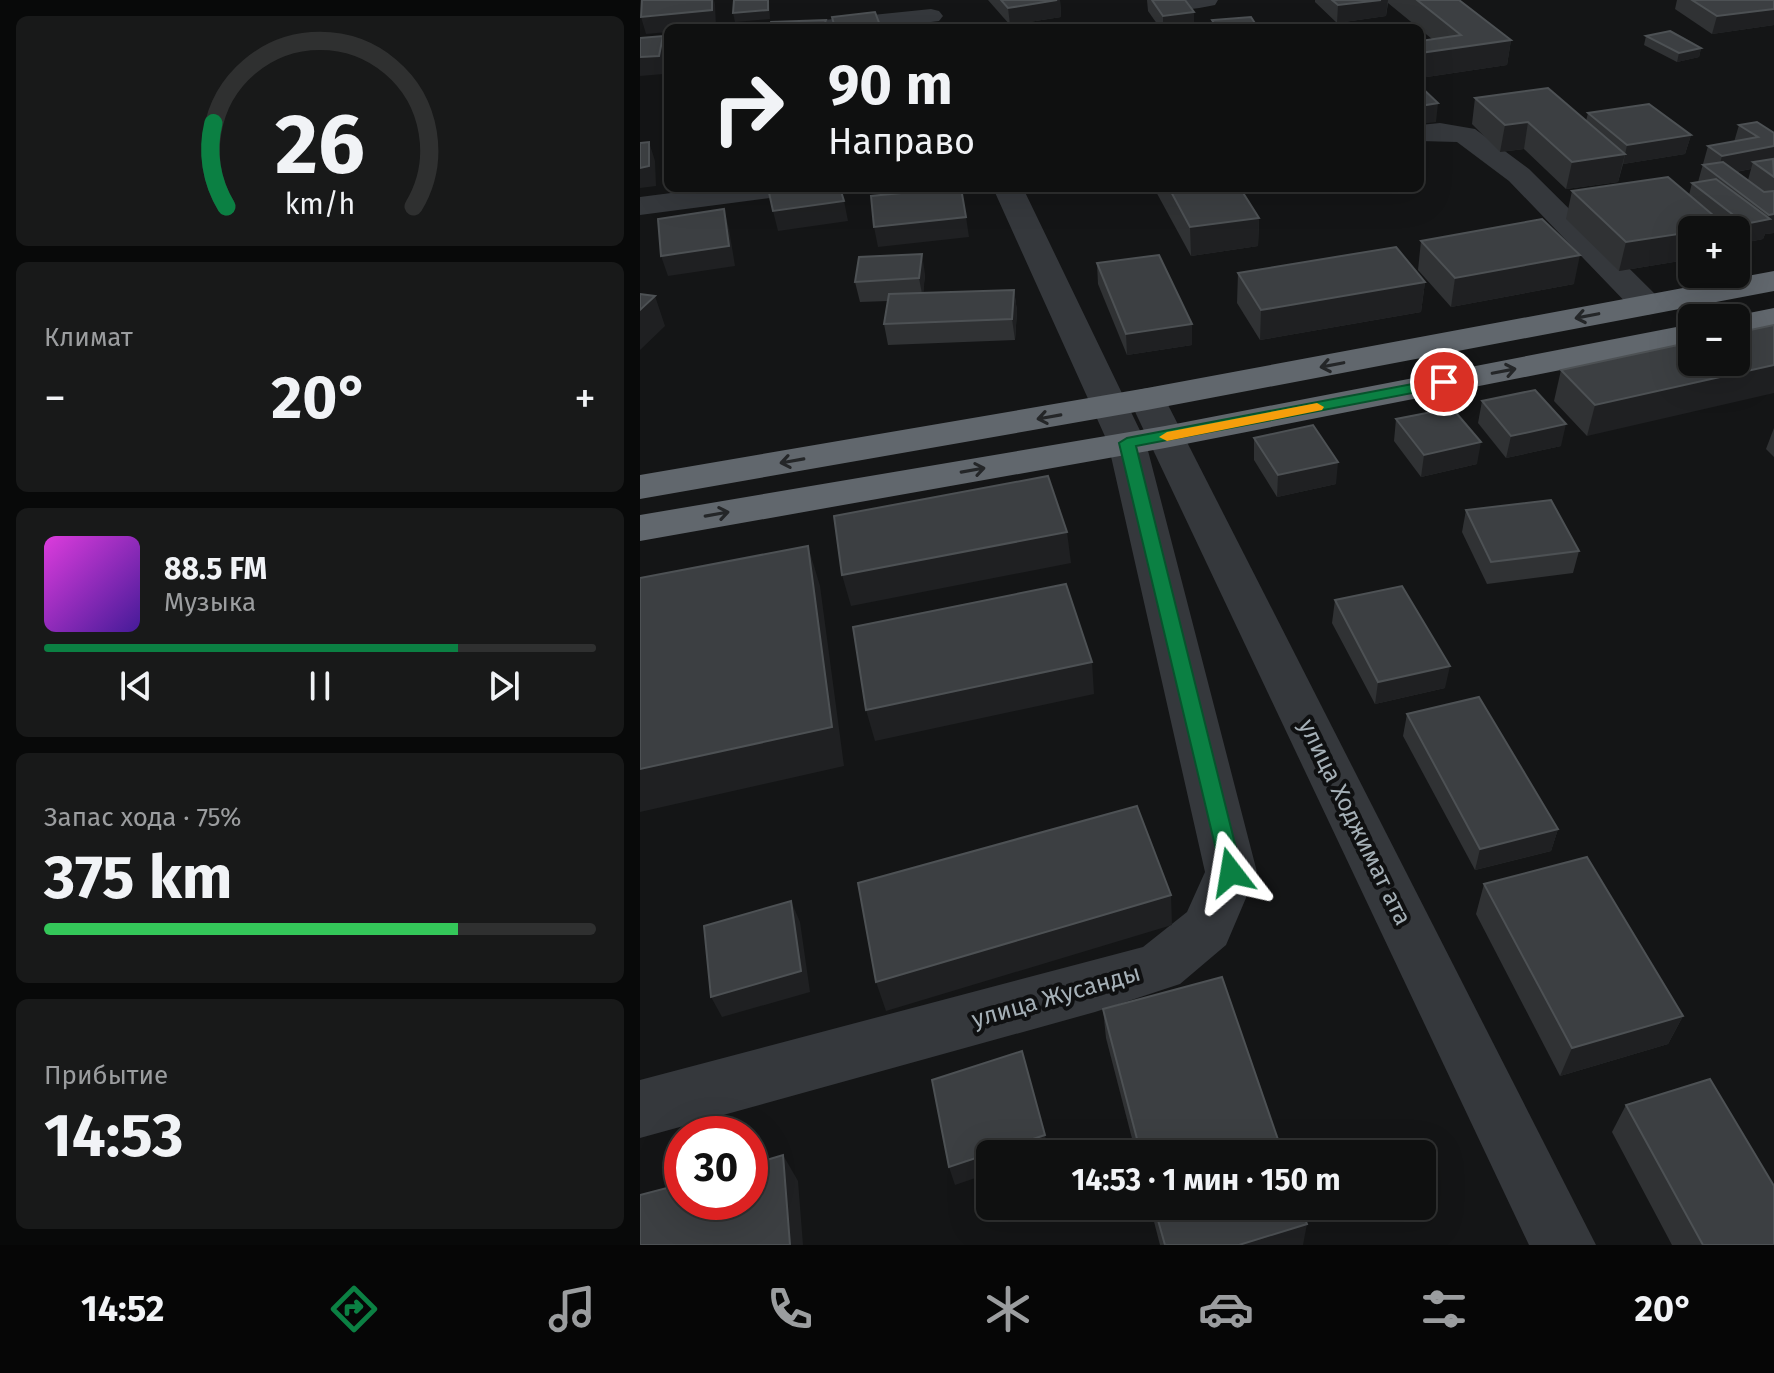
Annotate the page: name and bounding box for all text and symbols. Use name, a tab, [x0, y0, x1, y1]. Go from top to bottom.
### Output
text: 90 m	[828, 52, 953, 119]
icon: right	[696, 56, 800, 160]
text: 26	[275, 94, 365, 194]
text: Направо	[828, 120, 975, 164]
text: km/h	[285, 187, 355, 222]
map controls	[1678, 216, 1750, 376]
button: +	[1678, 216, 1750, 288]
button: −	[1678, 304, 1750, 376]
one-way arrow	[1575, 310, 1601, 325]
text: Климат	[44, 322, 133, 353]
pin	[1410, 348, 1478, 416]
one-way arrow	[1320, 358, 1345, 373]
icon: arrive	[1422, 360, 1466, 404]
text: 20°	[271, 362, 369, 434]
one-way arrow	[1491, 362, 1516, 377]
text: −	[44, 372, 66, 425]
text: +	[574, 372, 596, 425]
one-way arrow	[1036, 410, 1062, 425]
one-way arrow	[780, 454, 805, 469]
one-way arrow	[960, 462, 985, 477]
one-way arrow	[704, 506, 729, 521]
text: 88.5 FM	[164, 551, 267, 587]
text: Музыка	[164, 587, 256, 618]
icon: previous	[114, 664, 158, 708]
icon: pause	[298, 664, 342, 708]
icon: next	[482, 664, 526, 708]
street label: улица Ходжимат ата	[1293, 714, 1417, 930]
text: Запас хода · 75%	[44, 802, 242, 833]
position arrow	[1189, 830, 1273, 914]
text: 375 km	[44, 842, 232, 914]
street label: улица Жусанды	[969, 959, 1143, 1033]
text: Прибытие	[44, 1060, 168, 1091]
text: 14:53	[44, 1100, 183, 1172]
speed limit sign: 30	[664, 1116, 768, 1220]
text: 14:53 · 1 мин · 150 m	[1071, 1162, 1341, 1198]
icon: directions	[326, 1281, 382, 1337]
icon: music	[544, 1281, 600, 1337]
icon: phone	[762, 1281, 818, 1337]
icon: climate	[980, 1281, 1036, 1337]
icon: car	[1198, 1281, 1254, 1337]
icon: filters	[1416, 1281, 1472, 1337]
text: 14:52	[81, 1287, 164, 1331]
text: 20°	[1635, 1287, 1693, 1331]

